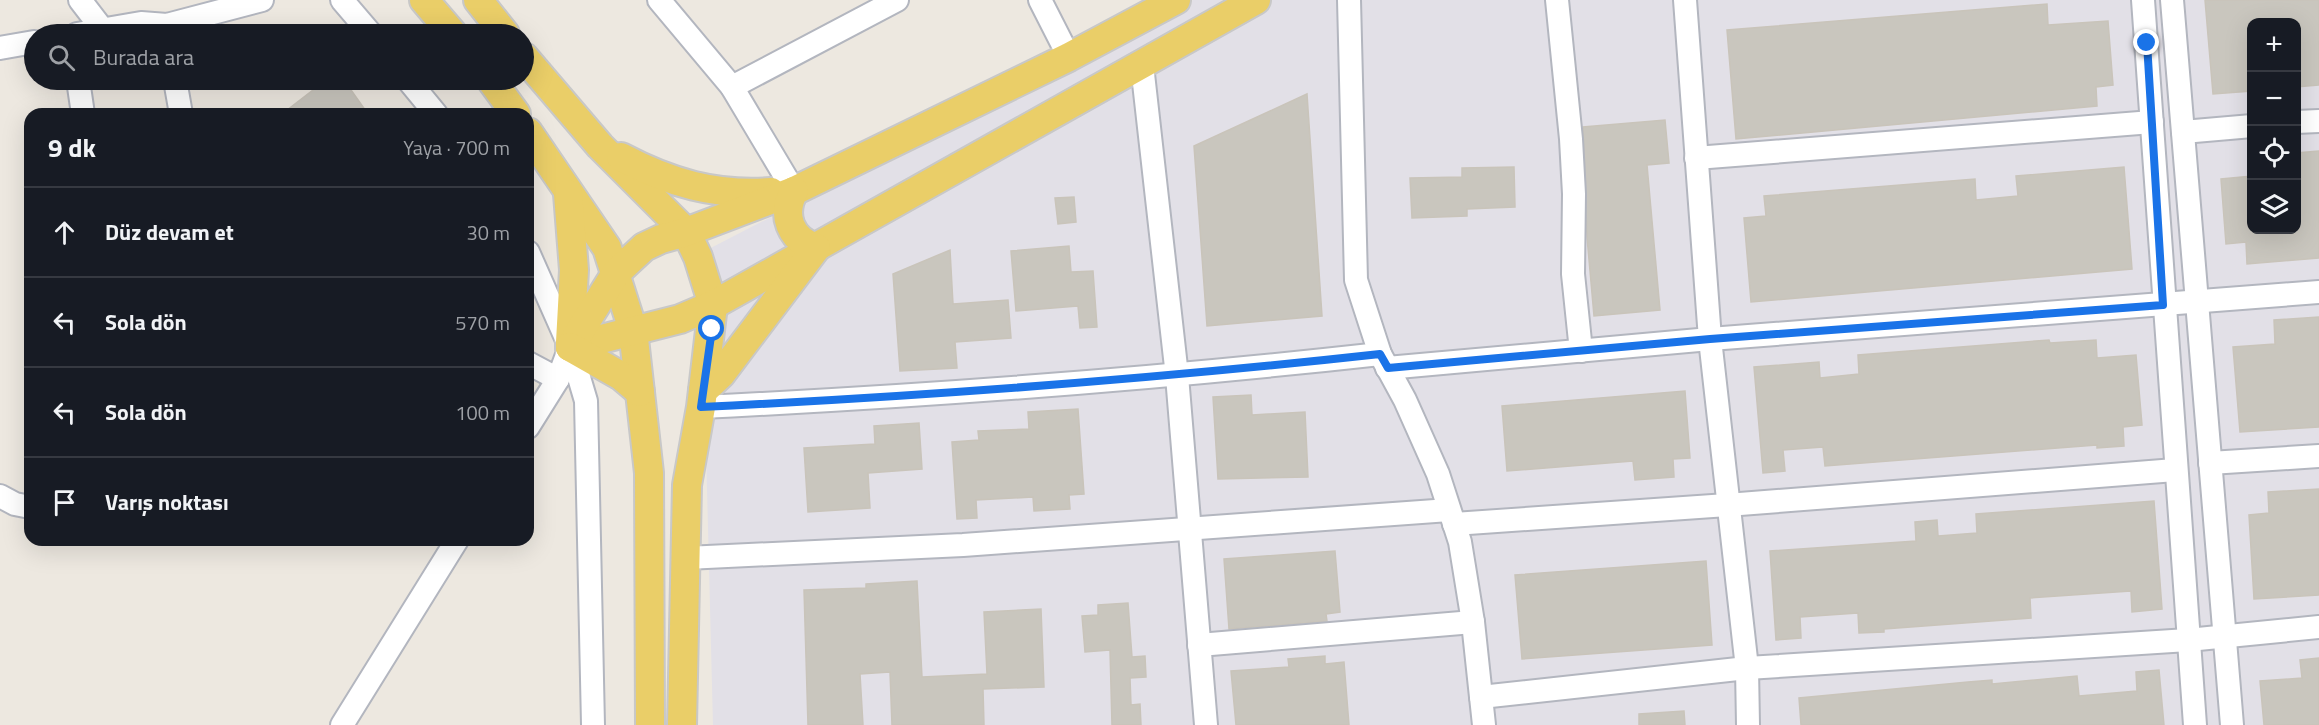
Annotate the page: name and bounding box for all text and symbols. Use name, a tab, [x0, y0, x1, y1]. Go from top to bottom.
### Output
map controls	[2247, 18, 2301, 234]
button: +	[2247, 18, 2301, 72]
search box	[24, 24, 534, 90]
route end	[2133, 29, 2159, 55]
text: Burada ara	[93, 40, 194, 74]
icon: search	[45, 41, 78, 74]
button: −	[2247, 72, 2301, 126]
button: locate	[2247, 126, 2301, 180]
text: 9 dk	[48, 128, 96, 167]
text: Yaya · 700 m	[403, 132, 510, 163]
button: layers	[2247, 180, 2301, 234]
text: Düz devam et	[105, 215, 234, 249]
icon: ahead	[48, 216, 81, 249]
text: 30 m	[466, 217, 510, 248]
text: Sola dön	[105, 305, 187, 339]
icon: left	[48, 306, 81, 339]
text: 570 m	[455, 307, 510, 338]
route start	[698, 315, 724, 341]
text: Sola dön	[105, 395, 187, 429]
icon: left	[48, 396, 81, 429]
text: 100 m	[455, 397, 510, 428]
text: Varış noktası	[105, 485, 229, 519]
icon: arrive	[48, 486, 81, 519]

